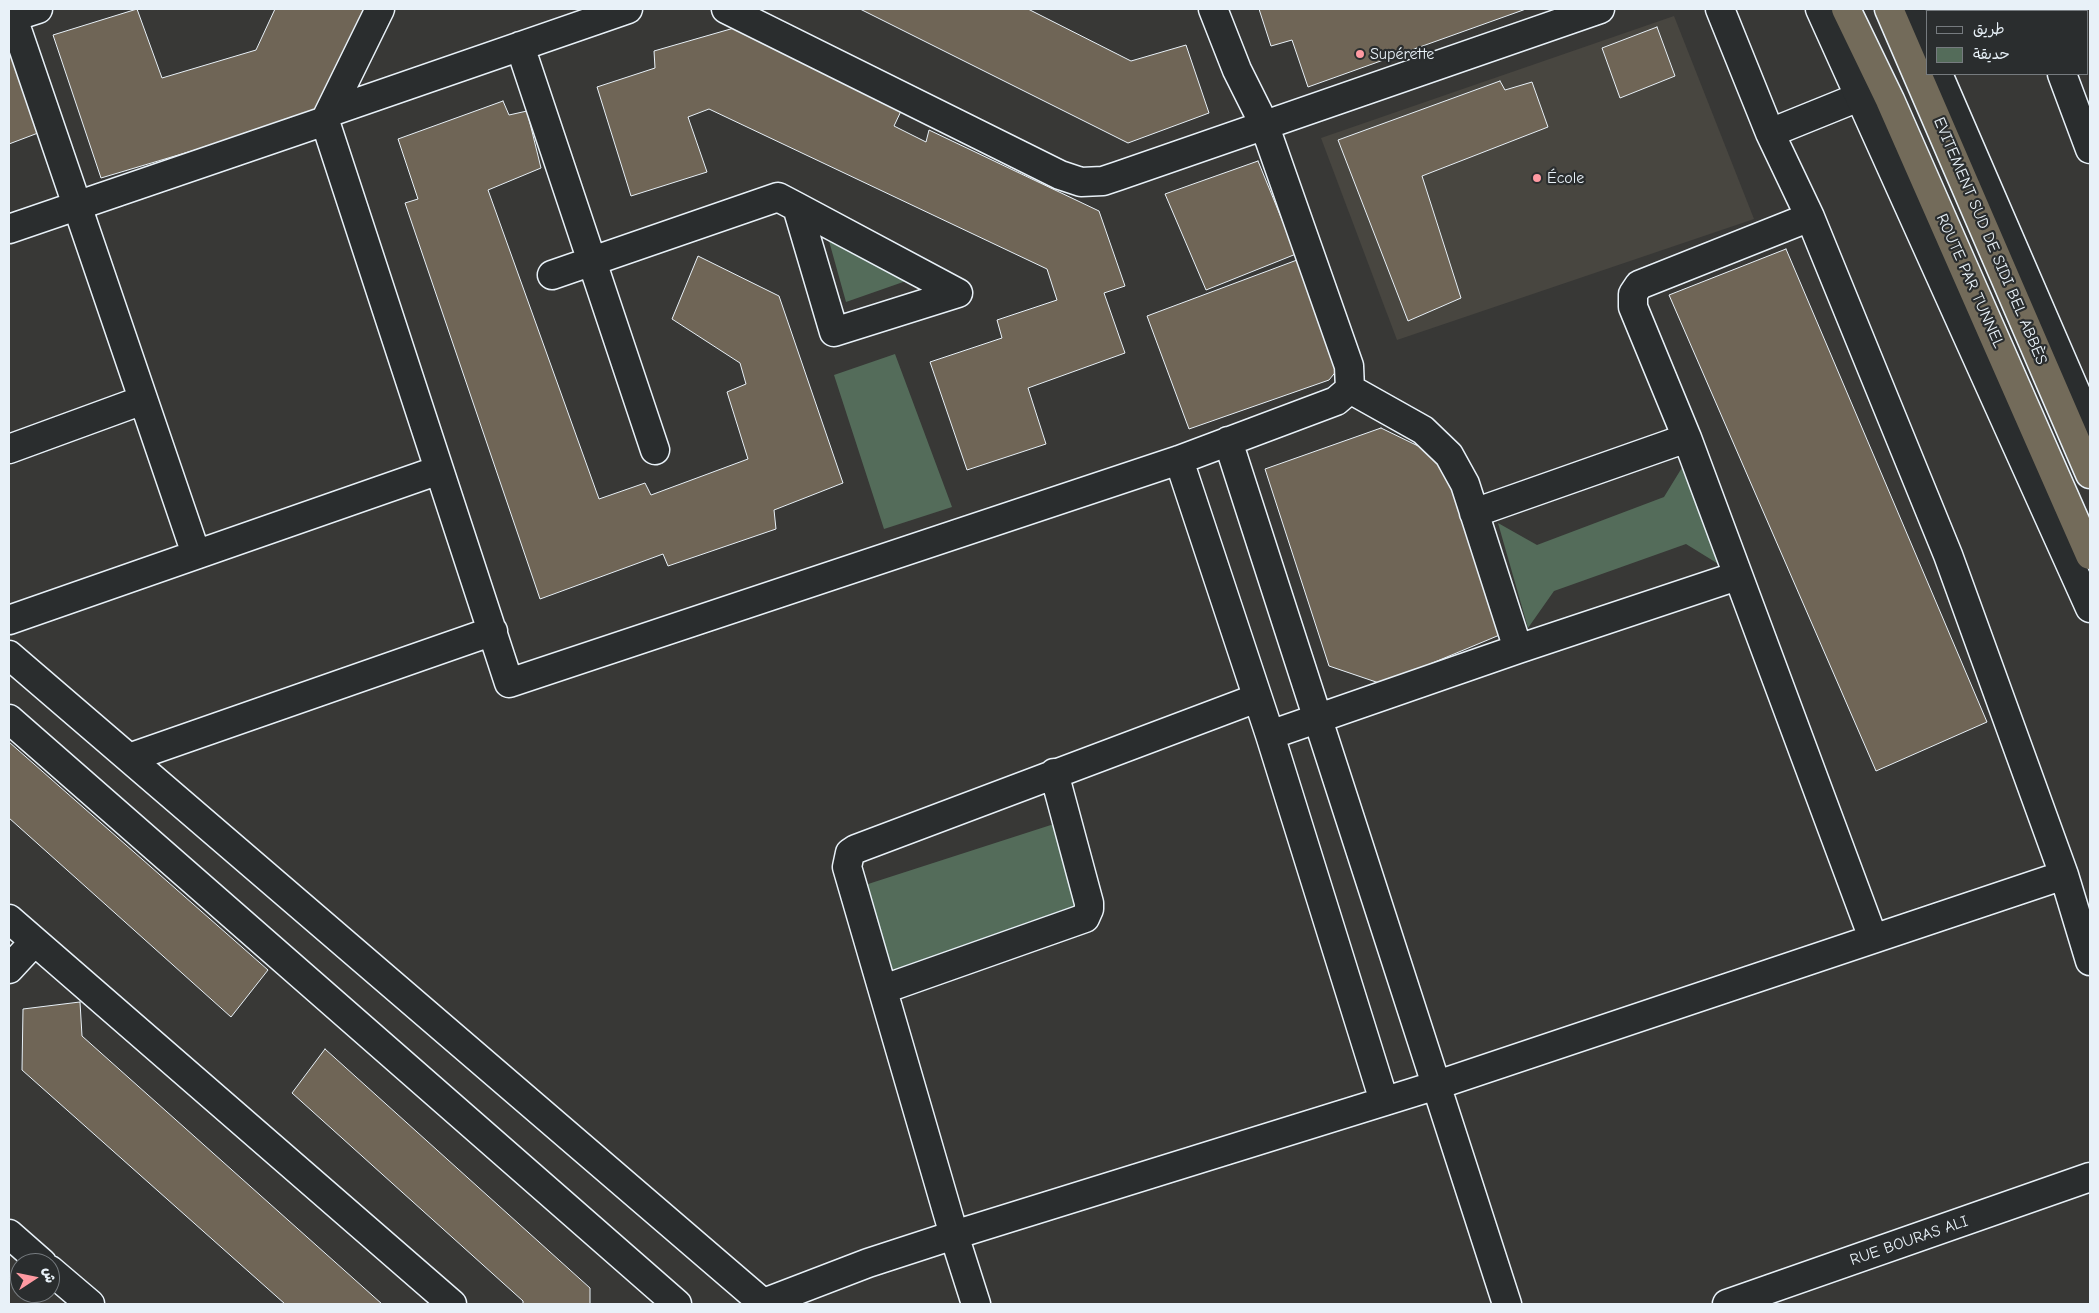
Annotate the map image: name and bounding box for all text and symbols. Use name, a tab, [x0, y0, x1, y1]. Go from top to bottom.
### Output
legend	[1926, 10, 2089, 75]
text: طريق	[1973, 20, 2005, 38]
place label: Supérette	[1370, 44, 1434, 64]
text: حديقة	[1973, 45, 2010, 63]
marker: Supérette	[1354, 48, 1366, 60]
street label: EVITEMENT SUD DE SIDI BEL ABBÈS	[1929, 114, 2051, 368]
place label: École	[1547, 168, 1584, 188]
marker: École	[1531, 172, 1543, 184]
street label: ROUTE PAR TUNNEL	[1932, 211, 2008, 351]
street label: RUE BOURAS ALI	[1848, 1212, 1970, 1270]
north arrow	[10, 1253, 60, 1303]
text: ش	[39, 1266, 59, 1284]

